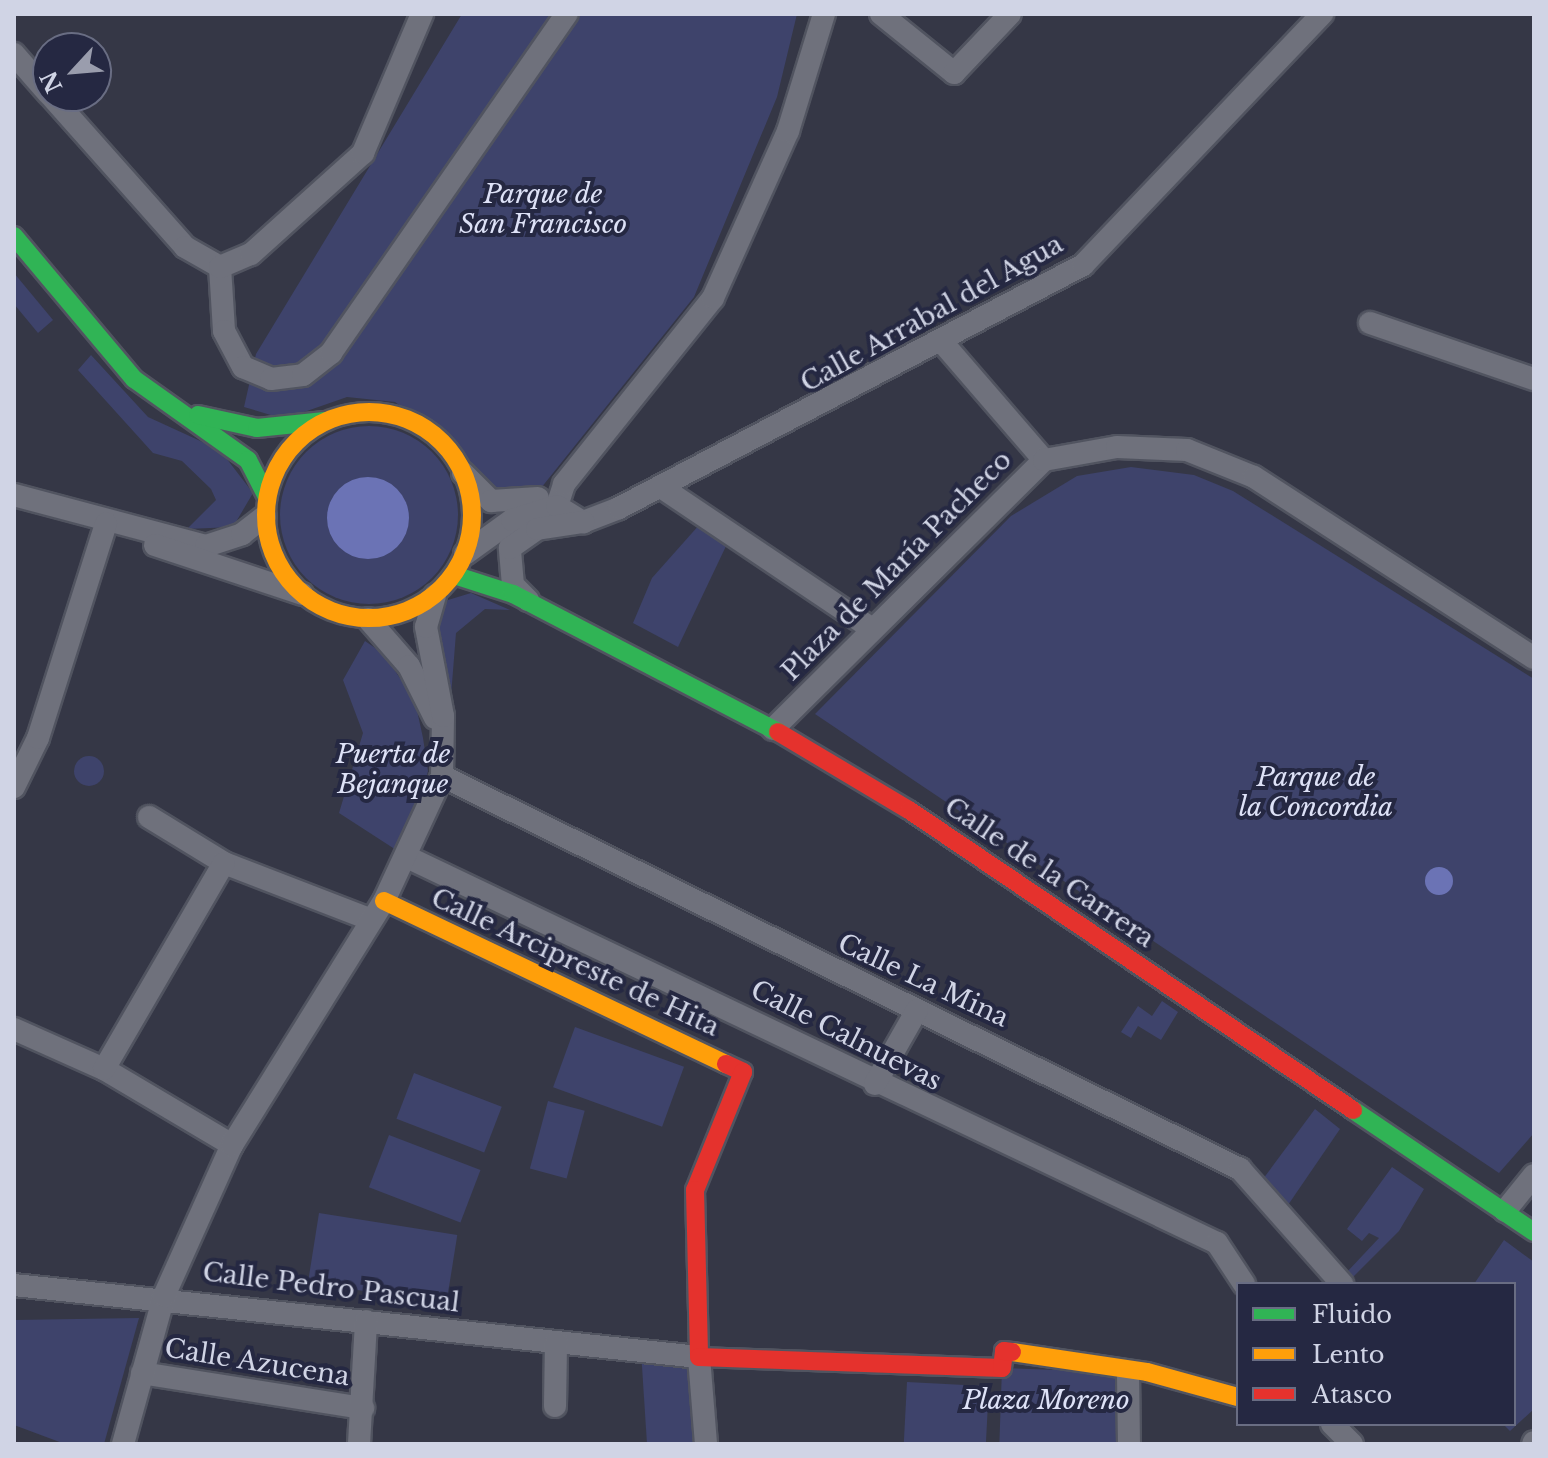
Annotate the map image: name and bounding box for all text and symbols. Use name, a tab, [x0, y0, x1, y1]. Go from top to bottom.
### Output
north arrow	[32, 32, 112, 112]
text: N	[35, 67, 68, 97]
park label: Parque de San Francisco	[459, 179, 627, 240]
street label: Calle Arrabal del Agua	[795, 228, 1069, 400]
street label: Plaza de María Pacheco	[775, 444, 1019, 688]
park label: Puerta de Bejanque	[335, 739, 451, 800]
park label: Parque de la Concordia	[1239, 762, 1393, 824]
street label: Calle de la Carrera	[938, 791, 1160, 955]
street label: Calle Arcipreste de Hita	[426, 882, 724, 1044]
street label: Calle La Mina	[833, 928, 1013, 1034]
street label: Calle Calnuevas	[745, 974, 947, 1098]
street label: Calle Pedro Pascual	[201, 1257, 461, 1319]
legend	[1236, 1282, 1516, 1426]
text: Fluido	[1312, 1300, 1392, 1329]
street label: Calle Azucena	[162, 1333, 352, 1393]
text: Lento	[1312, 1340, 1385, 1369]
text: Atasco	[1312, 1380, 1392, 1409]
park label: Plaza Moreno	[962, 1385, 1130, 1417]

